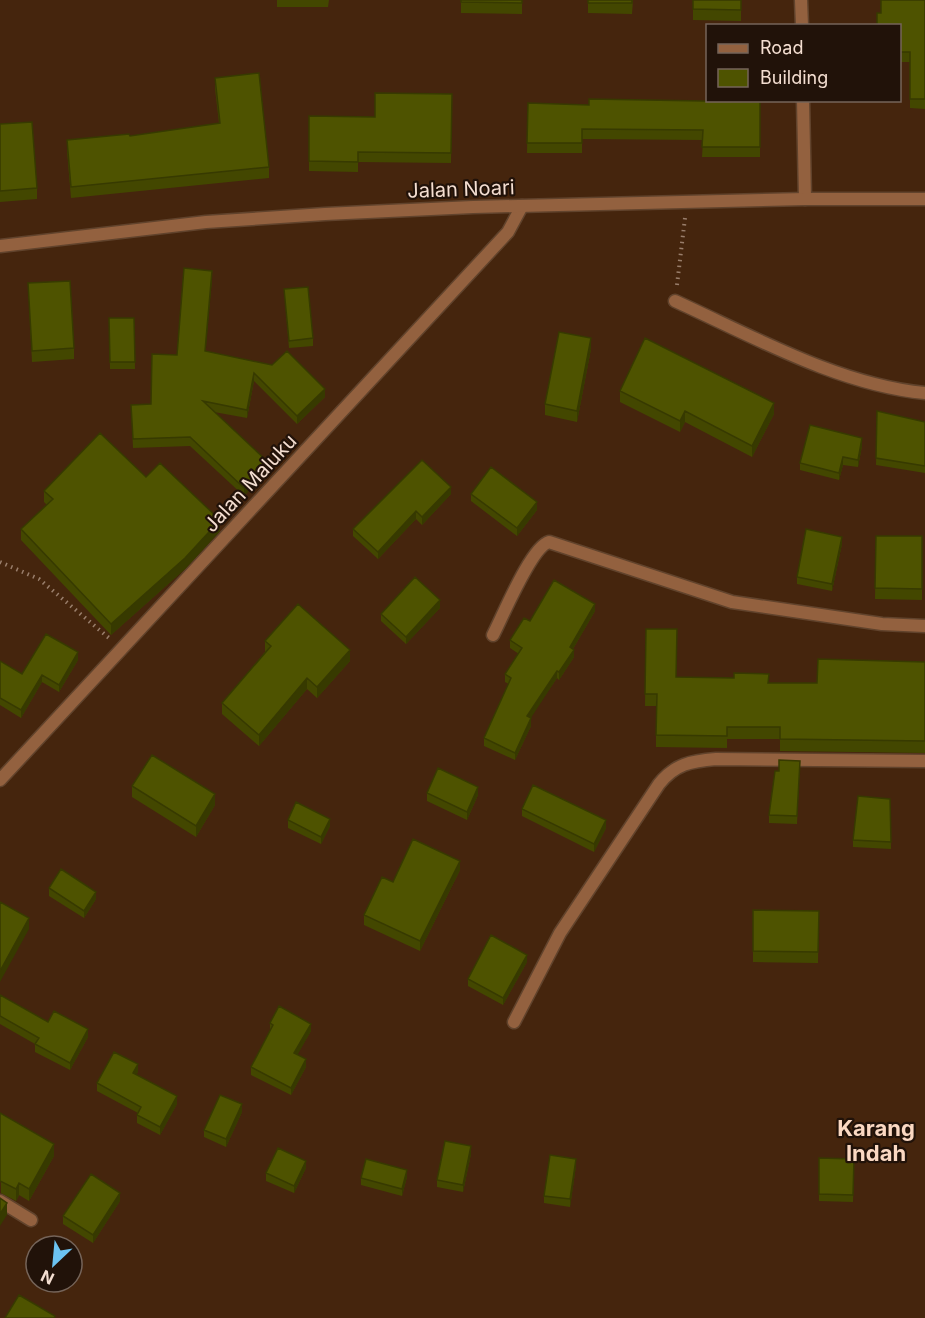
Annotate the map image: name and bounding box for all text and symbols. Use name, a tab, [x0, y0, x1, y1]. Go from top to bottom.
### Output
legend	[706, 24, 901, 102]
text: Road	[760, 37, 803, 58]
text: Building	[760, 67, 828, 88]
street label: Jalan Noari	[407, 175, 515, 203]
street label: Jalan Maluku	[199, 429, 301, 537]
district label: Karang Indah	[837, 1115, 915, 1166]
north arrow	[24, 1234, 84, 1294]
text: N	[38, 1266, 57, 1289]

